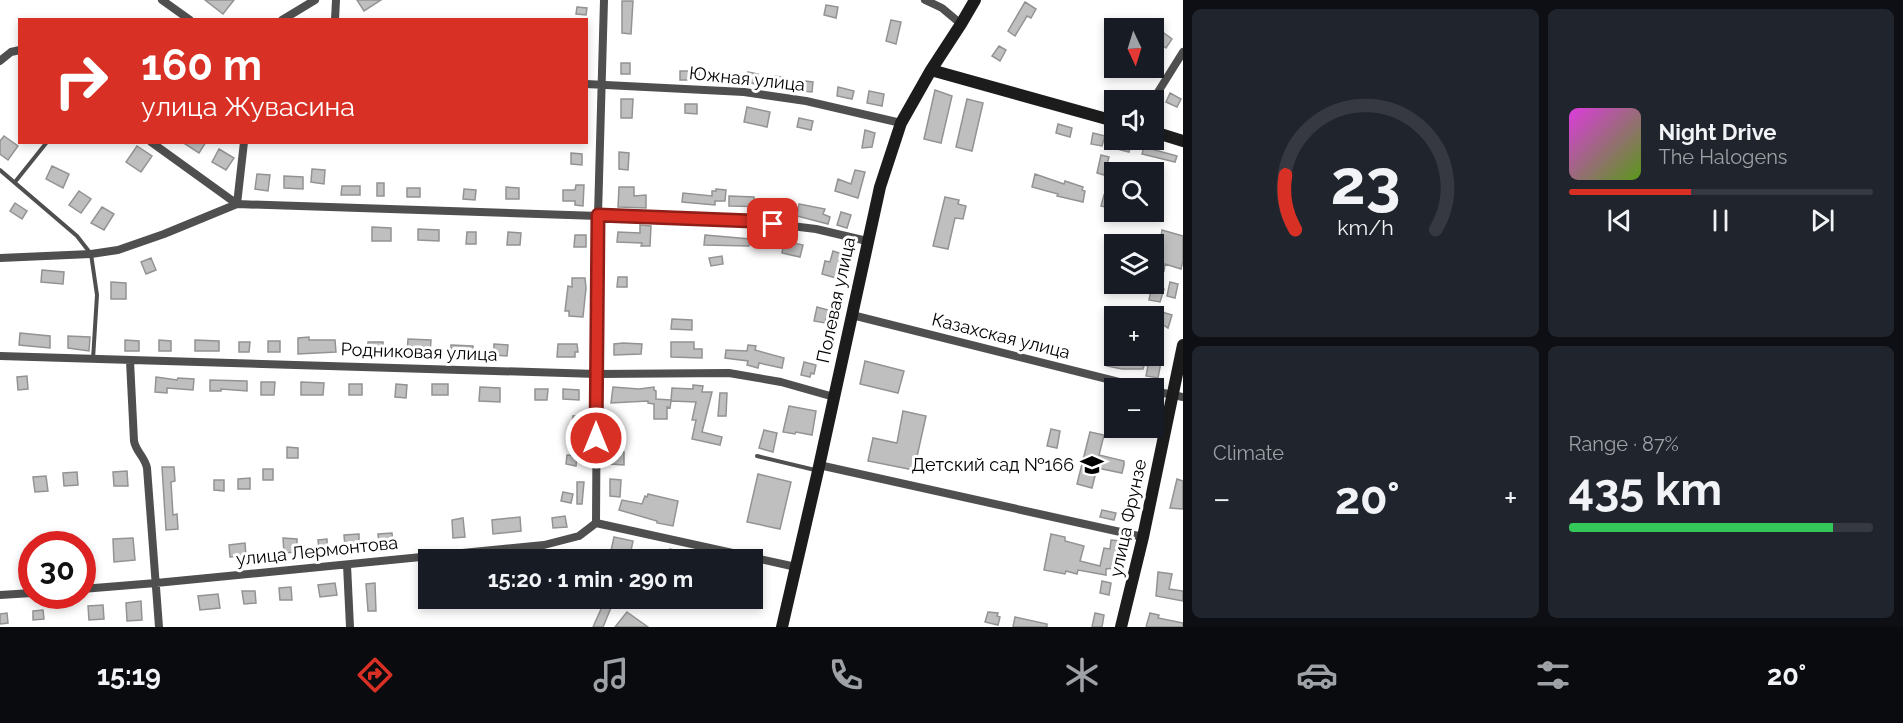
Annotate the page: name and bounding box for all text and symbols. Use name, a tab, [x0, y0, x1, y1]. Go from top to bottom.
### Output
north arrow	[1104, 18, 1164, 78]
map controls	[1104, 18, 1164, 438]
text: 160 m	[141, 41, 262, 90]
icon: right	[42, 42, 120, 120]
street label: Южная улица	[688, 62, 806, 95]
button: sound	[1104, 90, 1164, 150]
text: улица Жувасина	[141, 91, 355, 122]
text: Night Drive	[1659, 119, 1777, 145]
text: 23	[1330, 145, 1400, 219]
text: The Halogens	[1659, 145, 1788, 169]
button: search	[1104, 162, 1164, 222]
pin	[747, 198, 798, 249]
icon: previous	[1603, 204, 1636, 237]
icon: pause	[1704, 204, 1737, 237]
icon: next	[1806, 204, 1839, 237]
icon: arrive	[756, 207, 789, 240]
text: km/h	[1337, 215, 1394, 240]
button: layers	[1104, 234, 1164, 294]
street label: Полевая улица	[812, 235, 859, 365]
button: +	[1104, 306, 1164, 366]
street label: Казахская улица	[930, 308, 1072, 363]
street label: Родниковая улица	[340, 338, 498, 365]
button: −	[1104, 378, 1164, 438]
position arrow	[564, 406, 628, 470]
text: Range · 87%	[1569, 432, 1679, 456]
text: Climate	[1213, 441, 1284, 465]
school or university icon: Детский сад №166	[1079, 452, 1105, 478]
place label: Детский сад №166	[911, 454, 1074, 475]
street label: улица Фрунзе	[1105, 457, 1150, 579]
text: 435 km	[1569, 463, 1722, 516]
text: 20°	[1335, 472, 1400, 525]
text: −	[1213, 479, 1231, 518]
text: +	[1504, 479, 1517, 518]
speed limit sign: 30	[18, 531, 96, 609]
street label: улица Лермонтова	[235, 532, 399, 569]
text: 15:20 · 1 min · 290 m	[488, 566, 693, 592]
icon: directions	[354, 654, 396, 696]
icon: music	[590, 654, 632, 696]
icon: phone	[825, 654, 867, 696]
icon: climate	[1061, 654, 1103, 696]
icon: car	[1296, 654, 1338, 696]
icon: filters	[1532, 654, 1574, 696]
text: 15:19	[97, 660, 161, 691]
text: 20°	[1767, 660, 1806, 691]

